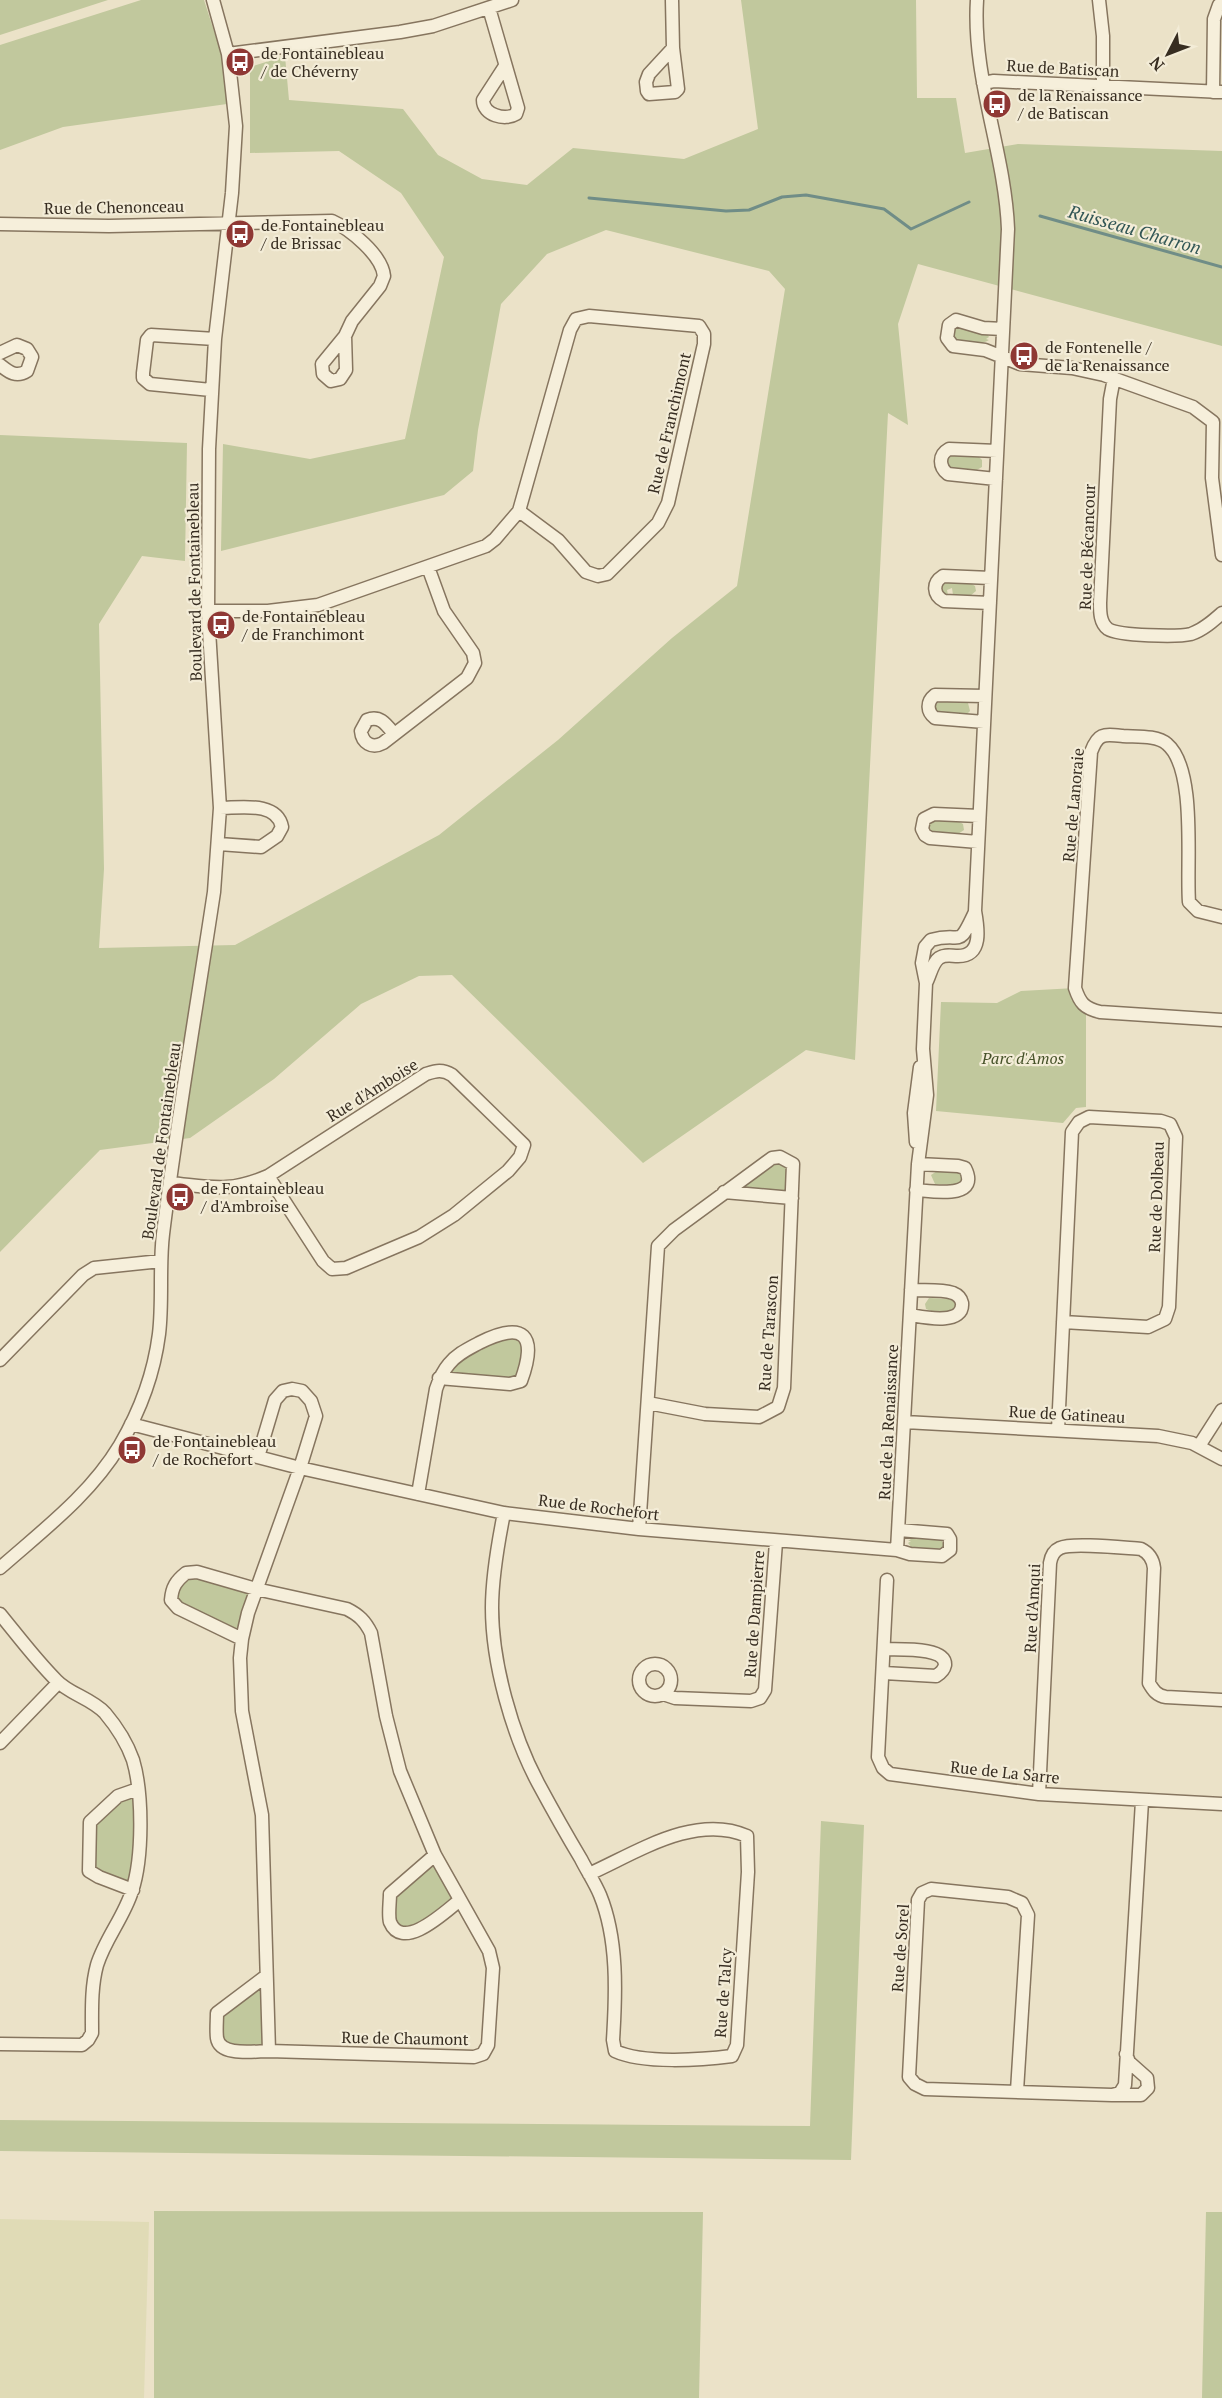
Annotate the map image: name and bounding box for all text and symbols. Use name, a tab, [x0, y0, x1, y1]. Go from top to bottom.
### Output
north arrow	[1138, 24, 1198, 84]
place label: de Fontainebleau / de Chéverny	[260, 42, 384, 82]
bus stop icon: de Fontainebleau / de Chéverny	[224, 46, 256, 78]
text: N	[1145, 52, 1169, 76]
street label: Rue de Batiscan	[1006, 54, 1120, 82]
place label: de la Renaissance / de Batiscan	[1017, 84, 1143, 124]
bus stop icon: de la Renaissance / de Batiscan	[981, 88, 1013, 120]
street label: Rue de Chenonceau	[44, 195, 184, 219]
water label: Ruisseau Charron	[1065, 198, 1204, 259]
place label: de Fontainebleau / de Brissac	[260, 214, 384, 254]
bus stop icon: de Fontainebleau / de Brissac	[224, 218, 256, 250]
place label: de Fontenelle / de la Renaissance	[1045, 336, 1170, 376]
bus stop icon: de Fontenelle / de la Renaissance	[1008, 340, 1040, 372]
street label: Rue de Franchimont	[642, 350, 696, 496]
street label: Boulevard de Fontainebleau	[181, 482, 207, 682]
street label: Rue de Bécancour	[1074, 483, 1100, 611]
place label: de Fontainebleau / de Franchimont	[241, 605, 365, 645]
bus stop icon: de Fontainebleau / de Franchimont	[205, 609, 237, 641]
street label: Rue de Lanoraie	[1057, 747, 1089, 863]
street label: Boulevard de Fontainebleau	[136, 1041, 186, 1241]
park label: Parc d'Amos	[981, 1047, 1065, 1069]
street label: Rue d'Amboise	[322, 1053, 422, 1127]
street label: Rue de Dolbeau	[1143, 1141, 1169, 1253]
place label: de Fontainebleau / d'Ambroise	[200, 1177, 324, 1217]
bus stop icon: de Fontainebleau / d'Ambroise	[164, 1181, 196, 1213]
street label: Rue de Tarascon	[753, 1274, 783, 1392]
street label: Rue de la Renaissance	[873, 1344, 903, 1500]
street label: Rue de Gatineau	[1008, 1400, 1126, 1428]
place label: de Fontainebleau / de Rochefort	[152, 1430, 276, 1470]
bus stop icon: de Fontainebleau / de Rochefort	[116, 1434, 148, 1466]
street label: Rue de Rochefort	[537, 1489, 661, 1525]
street label: Rue de Dampierre	[739, 1550, 769, 1678]
street label: Rue d'Amqui	[1019, 1563, 1045, 1653]
street label: Rue de La Sarre	[949, 1755, 1061, 1789]
street label: Rue de Sorel	[886, 1903, 914, 1993]
street label: Rue de Talcy	[709, 1946, 737, 2039]
street label: Rue de Chaumont	[341, 2026, 469, 2050]

